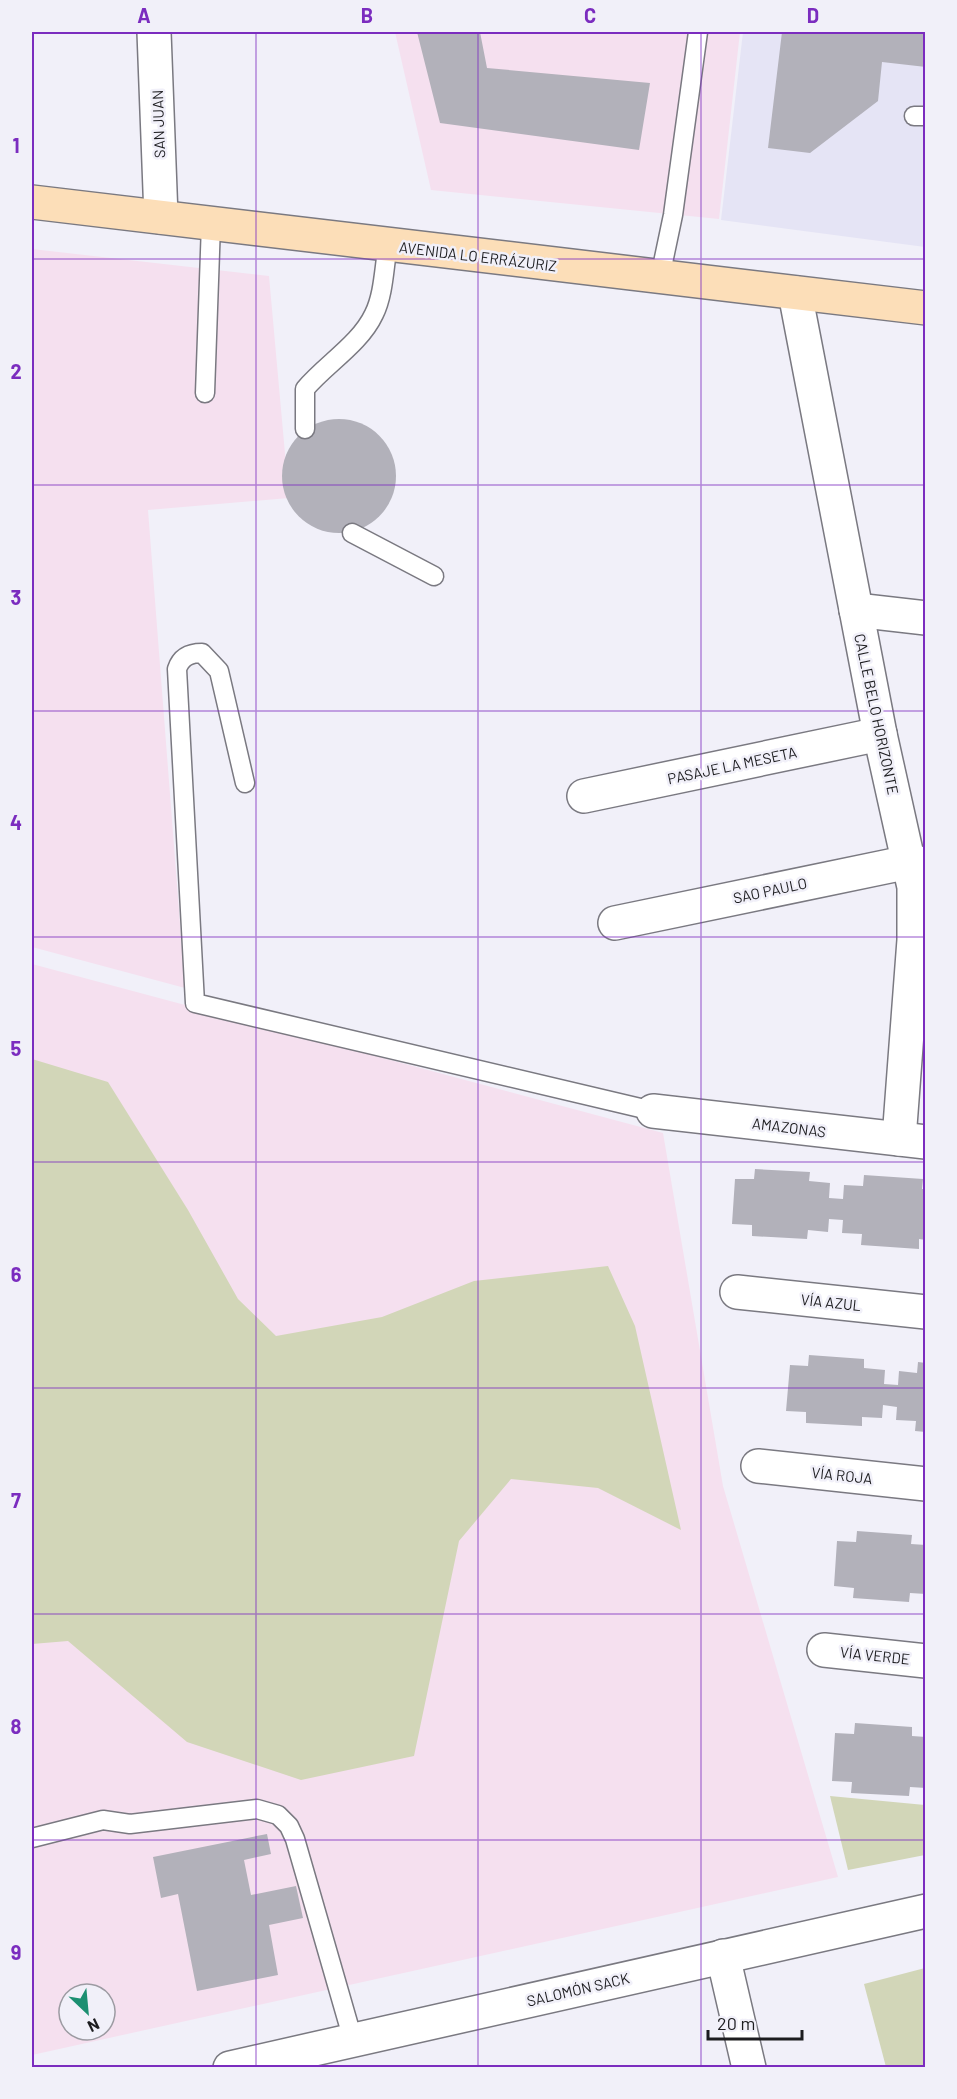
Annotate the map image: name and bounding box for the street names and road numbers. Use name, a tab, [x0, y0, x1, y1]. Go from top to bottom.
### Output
street label: SAN JUAN	[148, 89, 168, 159]
street label: AVENIDA LO ERRÁZURIZ	[398, 237, 558, 275]
street label: CALLE BELO HORIZONTE	[851, 632, 903, 796]
street label: PASAJE LA MESETA	[666, 743, 798, 787]
street label: SAO PAULO	[731, 873, 809, 907]
street label: AMAZONAS	[751, 1114, 827, 1140]
street label: VÍA AZUL	[800, 1290, 862, 1314]
street label: VÍA ROJA	[811, 1463, 873, 1487]
street label: VÍA VERDE	[839, 1642, 911, 1668]
street label: SALOMÓN SACK	[525, 1968, 631, 2010]

